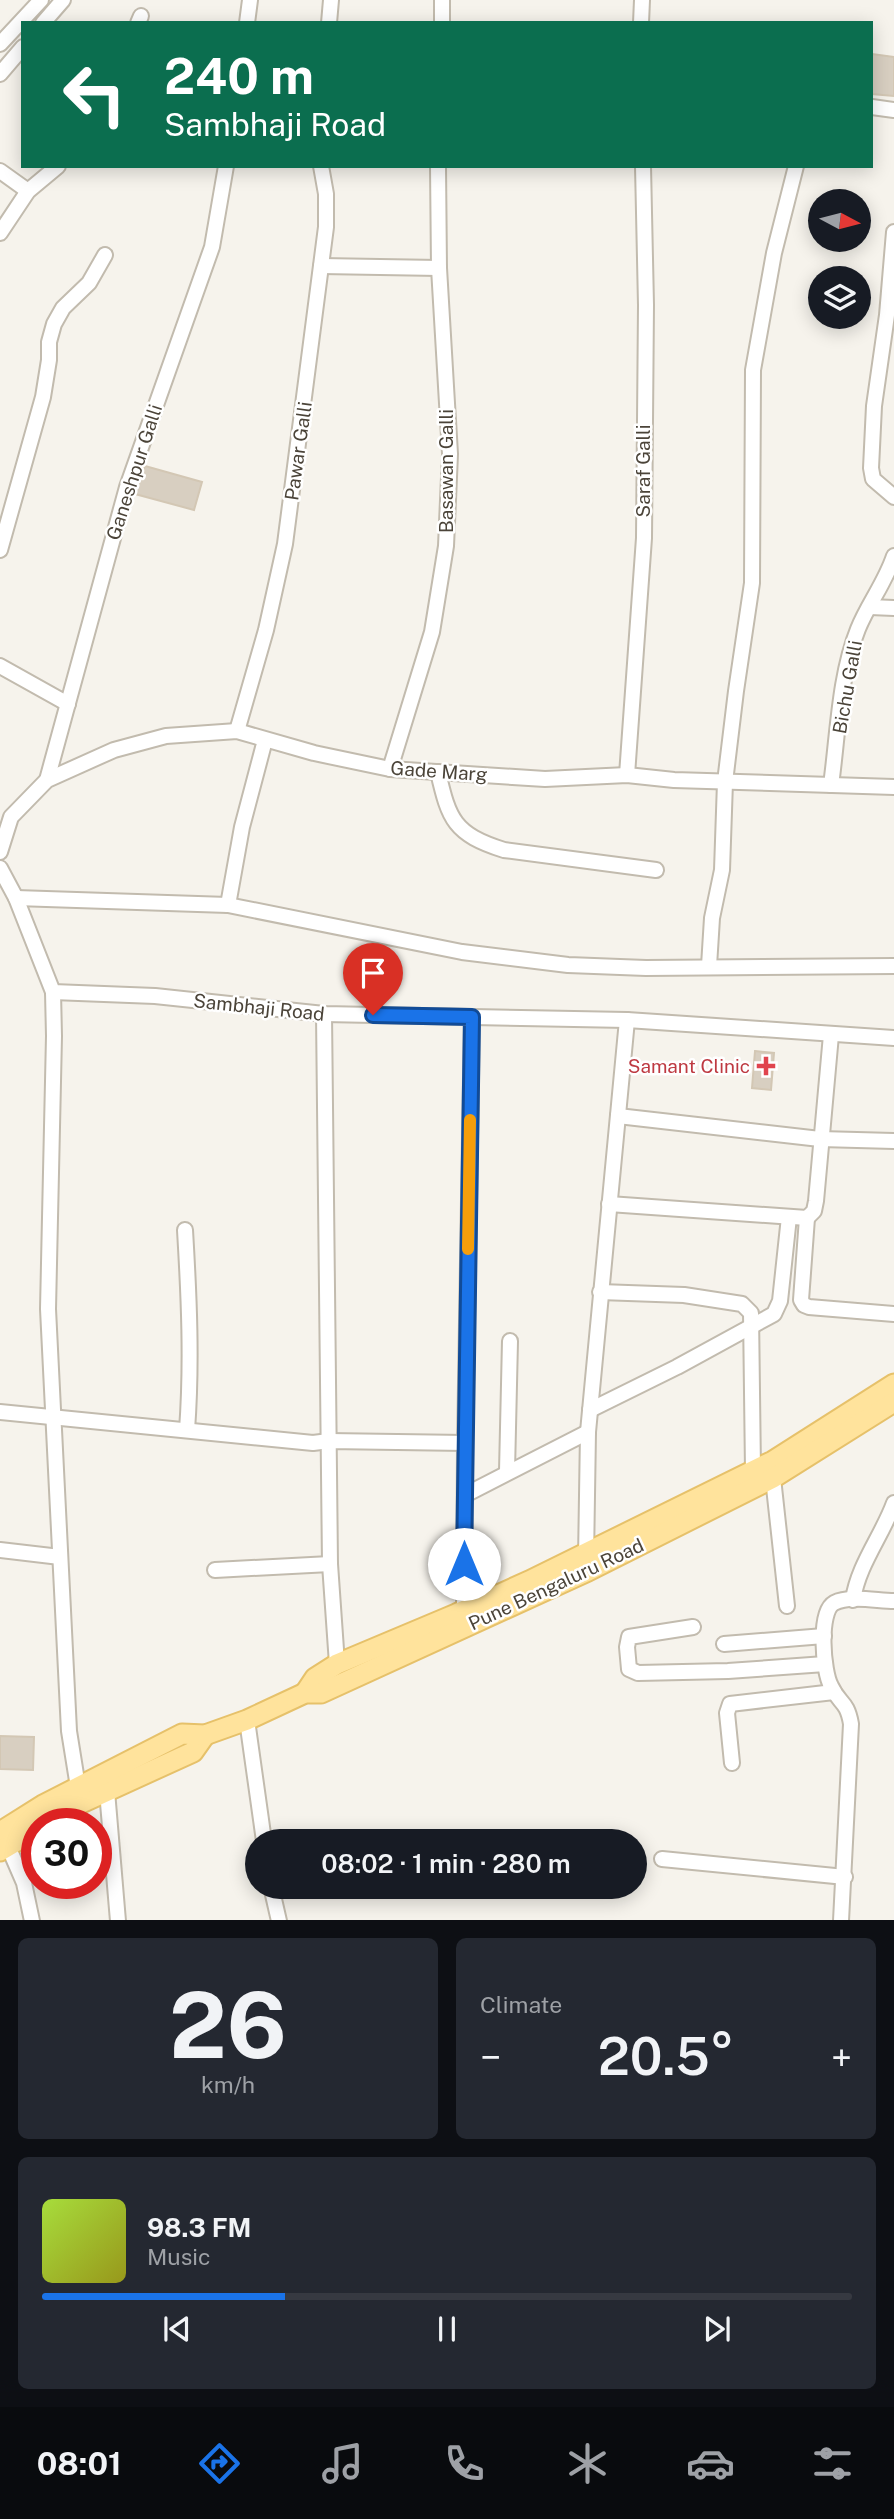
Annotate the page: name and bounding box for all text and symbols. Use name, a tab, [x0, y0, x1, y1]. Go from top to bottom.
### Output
text: 240 m	[164, 47, 314, 105]
icon: left	[49, 49, 140, 140]
text: Sambhaji Road	[164, 106, 386, 143]
north arrow	[808, 189, 872, 252]
map controls	[808, 189, 871, 329]
button: layers	[808, 266, 871, 329]
street label: Pawar Galli	[280, 400, 316, 502]
street label: Ganeshpur Galli	[102, 401, 166, 543]
street label: Basawan Galli	[435, 409, 457, 533]
street label: Saraf Galli	[632, 425, 654, 517]
street label: Bichu Galli	[828, 639, 866, 735]
street label: Gade Marg	[390, 757, 488, 785]
pin	[343, 943, 403, 1015]
icon: arrive	[354, 954, 392, 992]
street label: Sambhaji Road	[192, 989, 326, 1025]
place label: Samant Clinic	[628, 1055, 750, 1077]
marker: Samant Clinic	[756, 1056, 776, 1076]
position arrow	[427, 1527, 501, 1601]
street label: Pune Bengaluru Road	[465, 1534, 647, 1634]
speed limit sign: 30	[21, 1808, 112, 1899]
text: 08:02 · 1 min · 280 m	[321, 1848, 571, 1879]
text: 26	[169, 1972, 287, 2078]
text: Climate	[480, 1991, 562, 2018]
text: 20.5°	[598, 2026, 734, 2087]
text: −	[480, 2035, 501, 2080]
text: +	[831, 2035, 852, 2080]
text: km/h	[201, 2071, 255, 2098]
text: 98.3 FM	[147, 2212, 251, 2243]
text: Music	[147, 2243, 211, 2270]
icon: previous	[158, 2310, 196, 2348]
icon: pause	[428, 2310, 466, 2348]
icon: next	[698, 2310, 736, 2348]
icon: directions	[195, 2439, 244, 2488]
icon: music	[318, 2439, 367, 2488]
icon: phone	[440, 2439, 489, 2488]
icon: climate	[563, 2439, 612, 2488]
icon: car	[686, 2439, 735, 2488]
icon: filters	[808, 2439, 857, 2488]
text: 08:01	[37, 2445, 122, 2482]

